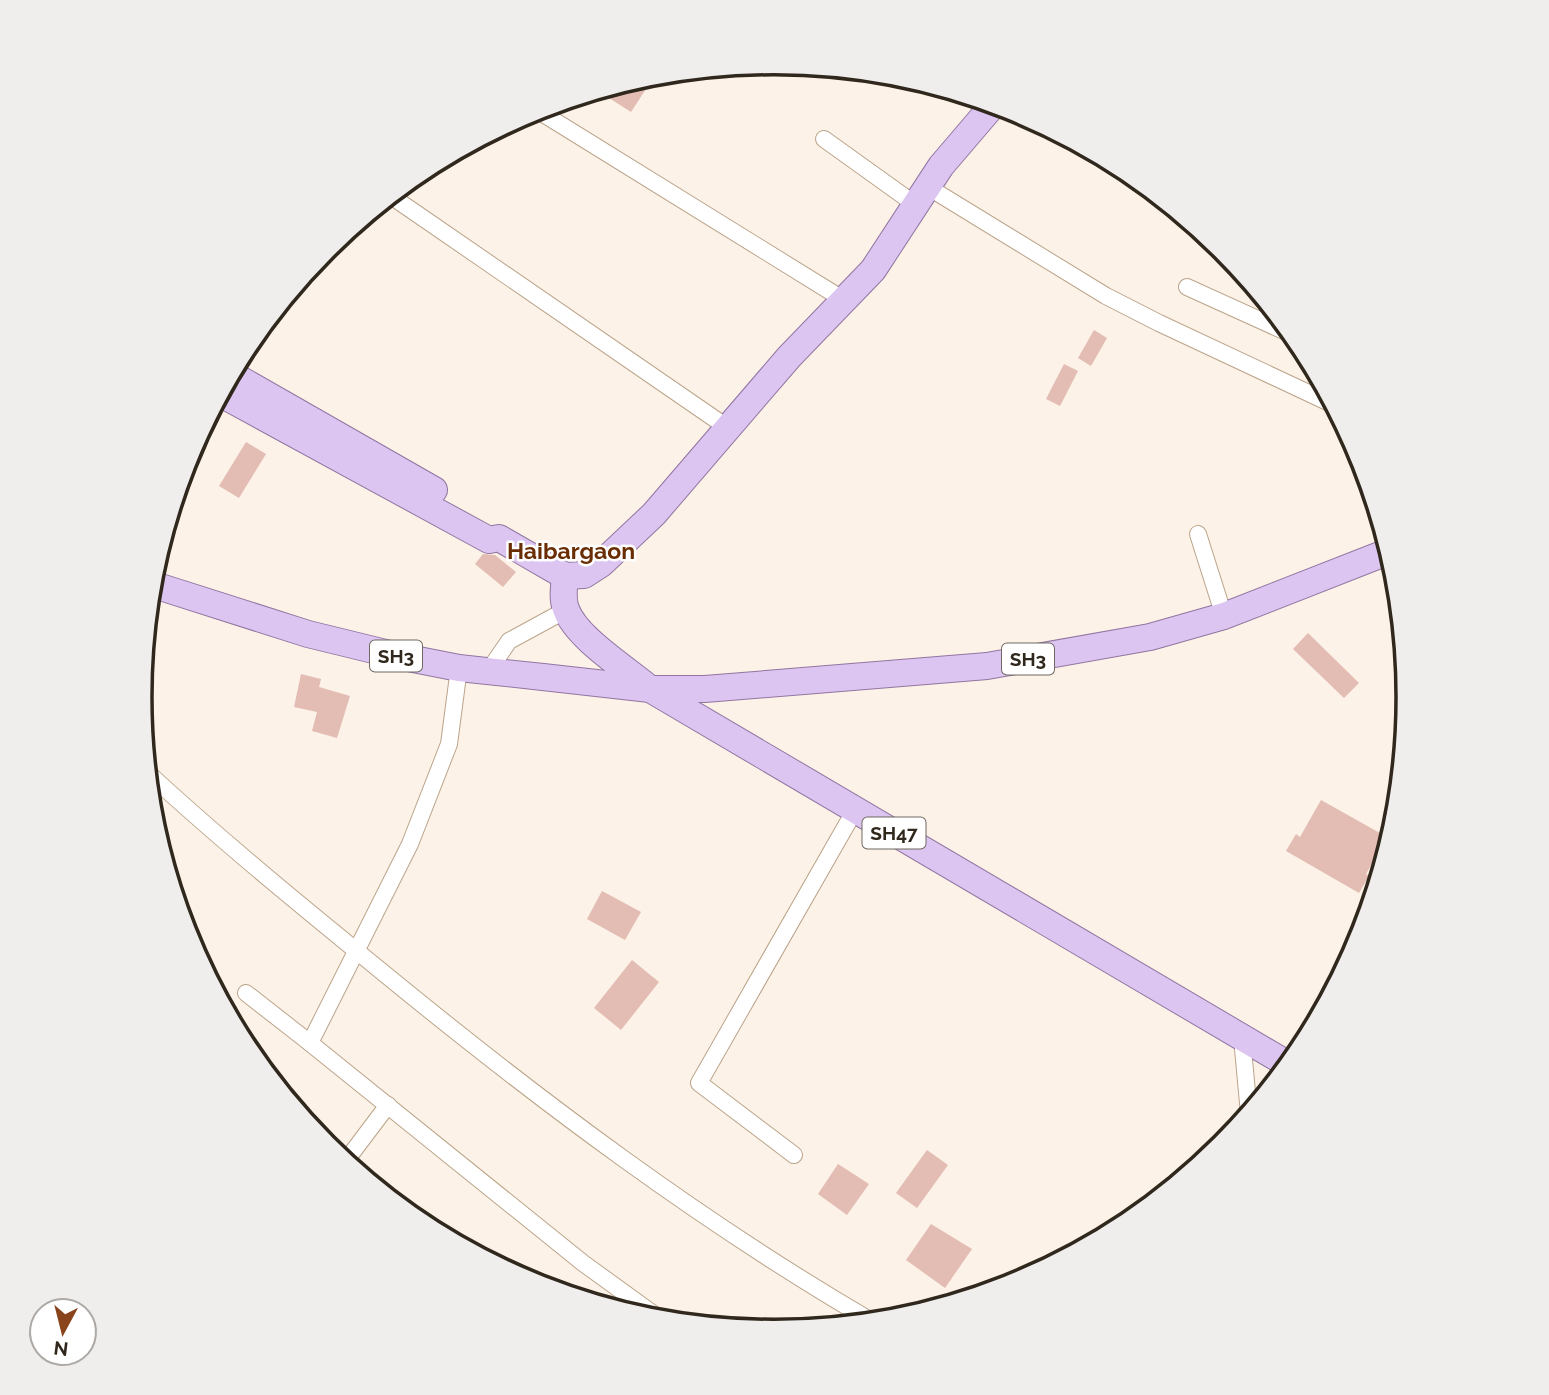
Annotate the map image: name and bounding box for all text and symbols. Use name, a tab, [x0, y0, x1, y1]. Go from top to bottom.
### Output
district label: Haibargaon	[507, 537, 635, 564]
road number: SH3	[370, 640, 422, 671]
road number: SH3	[1002, 644, 1054, 674]
road number: SH47	[862, 818, 926, 848]
north arrow	[28, 1297, 98, 1367]
text: N	[52, 1337, 69, 1361]

